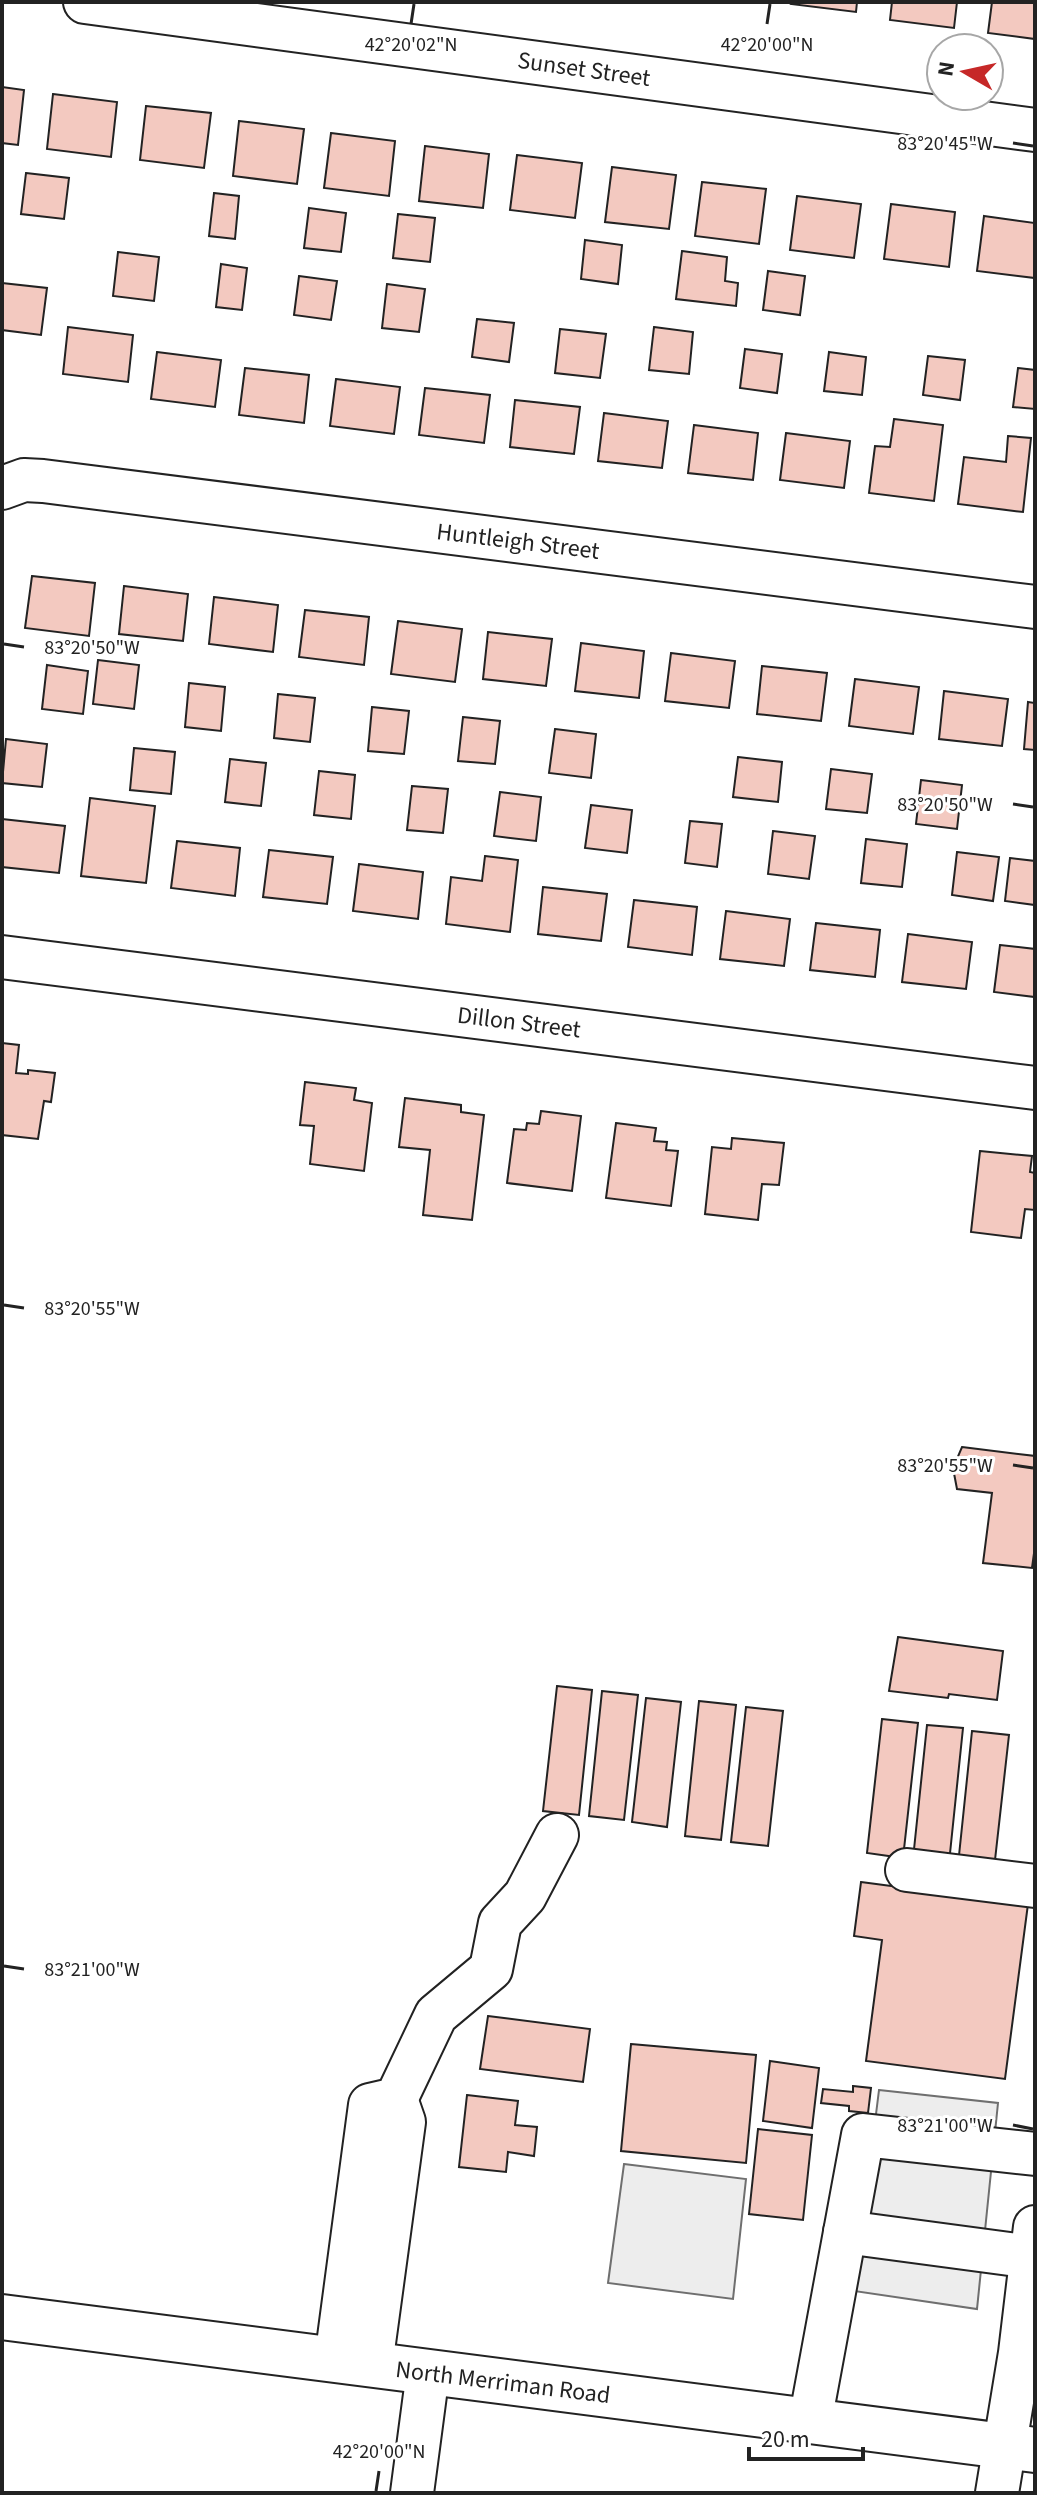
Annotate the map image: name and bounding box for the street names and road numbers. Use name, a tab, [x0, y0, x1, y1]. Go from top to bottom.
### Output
street label: Sunset Street	[515, 43, 653, 96]
street label: Huntleigh Street	[434, 514, 601, 569]
street label: Dillon Street	[455, 998, 583, 1047]
street label: North Merriman Road	[394, 2352, 612, 2413]

